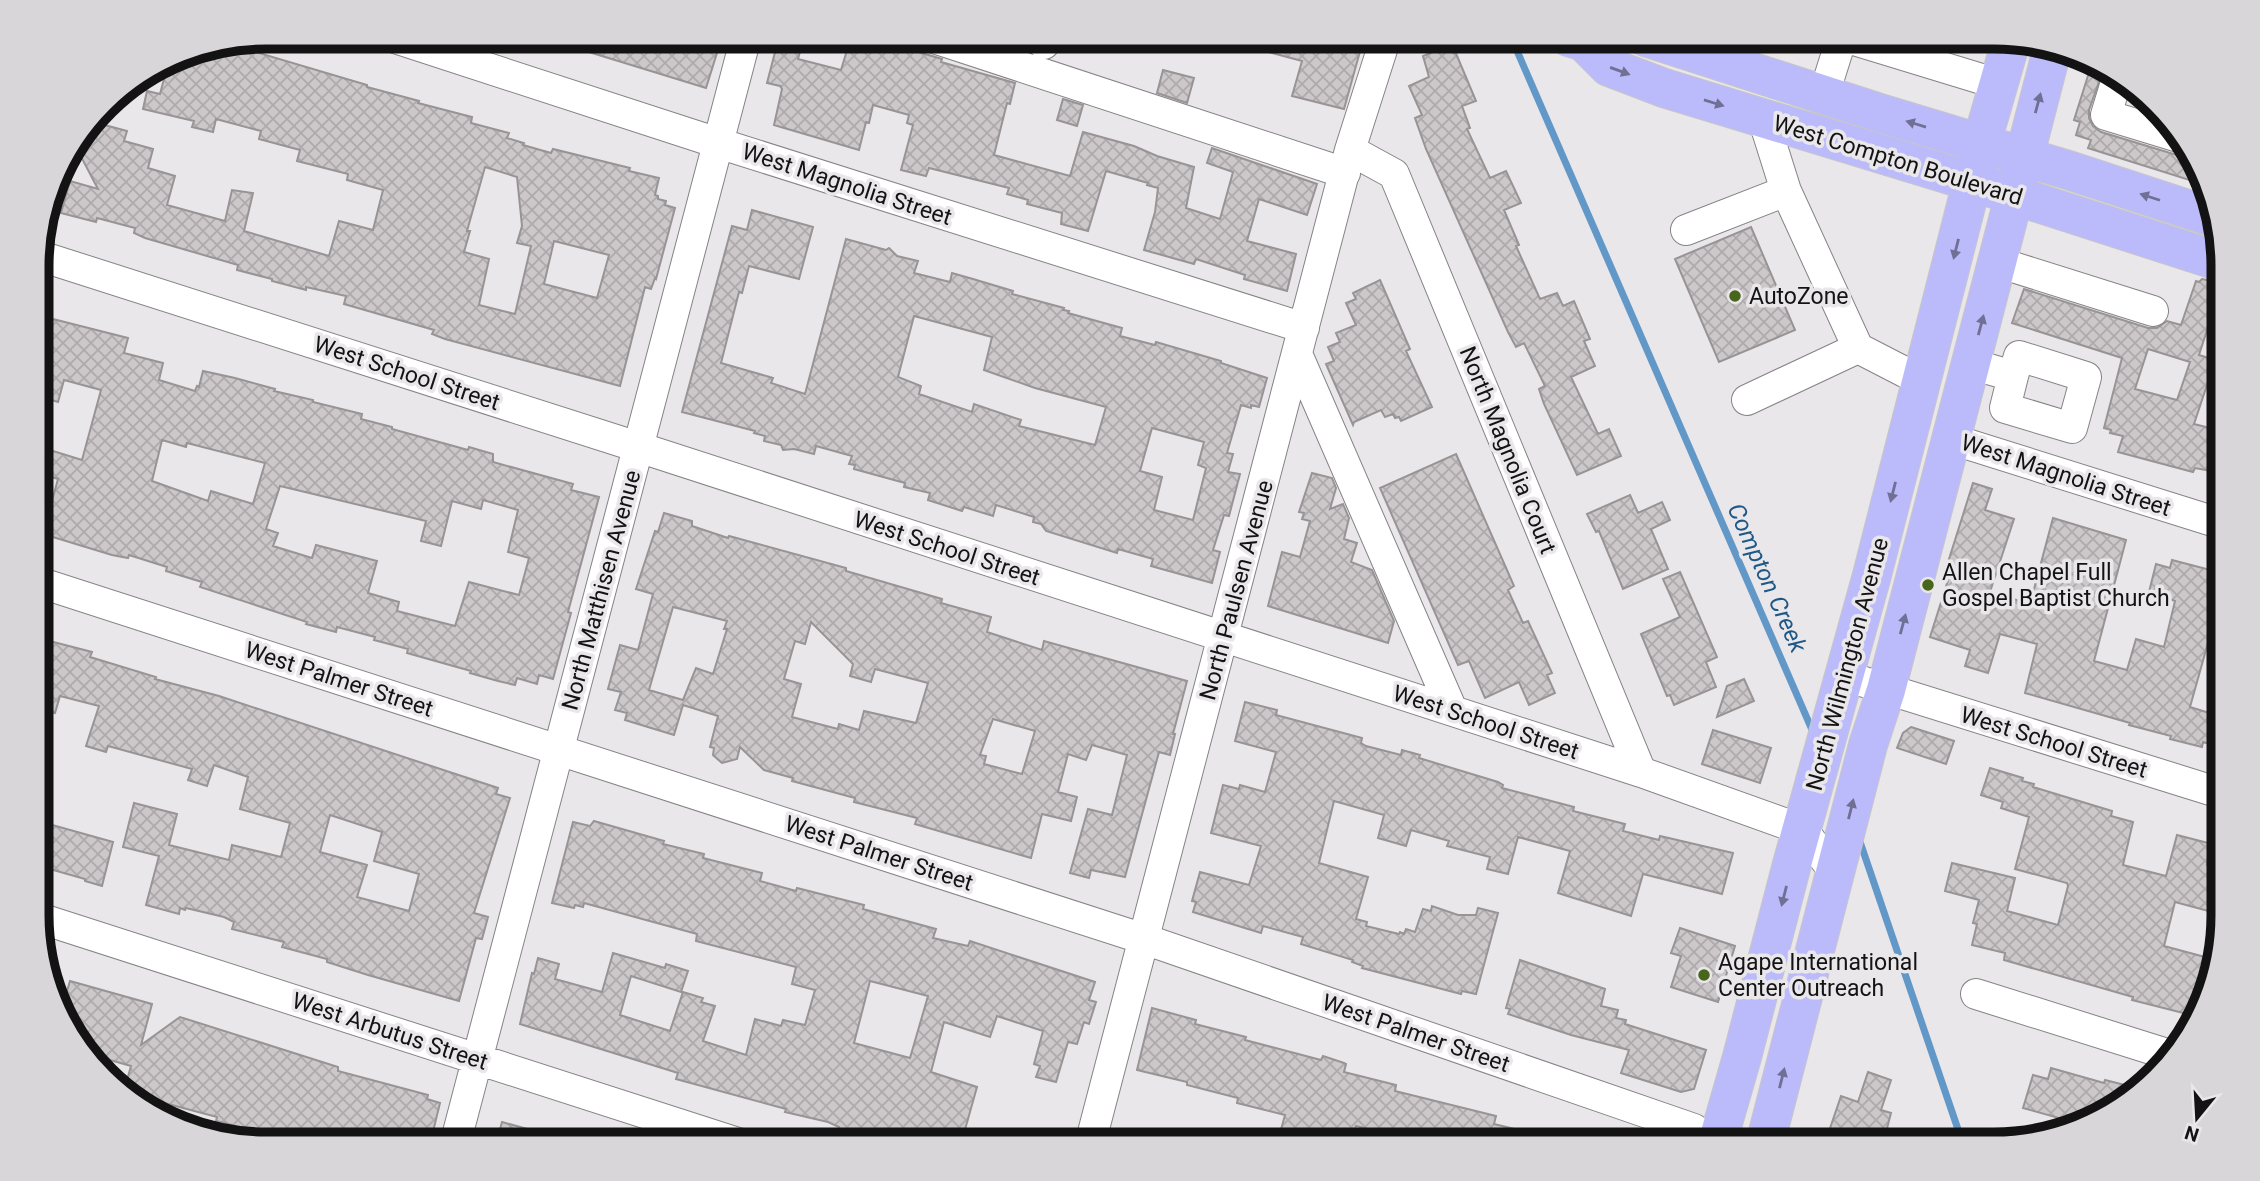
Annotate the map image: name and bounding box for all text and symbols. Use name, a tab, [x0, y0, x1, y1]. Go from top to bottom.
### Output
one-way arrow	[1609, 66, 1630, 77]
one-way arrow	[2033, 92, 2044, 114]
one-way arrow	[1703, 98, 1724, 108]
street label: West Compton Boulevard	[1770, 110, 2026, 211]
one-way arrow	[1906, 118, 1927, 129]
street label: West Magnolia Street	[739, 138, 955, 231]
one-way arrow	[2139, 191, 2160, 202]
one-way arrow	[1950, 238, 1961, 260]
place label: AutoZone	[1749, 283, 1849, 310]
marker: AutoZone	[1727, 288, 1743, 304]
one-way arrow	[1976, 314, 1987, 336]
street label: West School Street	[310, 331, 503, 416]
street label: North Magnolia Court	[1454, 343, 1561, 558]
street label: West Magnolia Street	[1958, 429, 2174, 522]
street label: North Matthisen Avenue	[556, 467, 647, 713]
street label: North Paulsen Avenue	[1194, 477, 1279, 703]
one-way arrow	[1887, 481, 1898, 503]
water label: Compton Creek	[1722, 499, 1813, 658]
street label: West School Street	[850, 506, 1043, 591]
street label: North Wilmington Avenue	[1801, 535, 1894, 794]
place label: Allen Chapel Full Gospel Baptist Church	[1942, 559, 2170, 612]
marker: Allen Chapel Full Gospel Baptist Church	[1920, 577, 1936, 593]
one-way arrow	[1898, 613, 1909, 635]
street label: West Palmer Street	[241, 636, 436, 723]
street label: West School Street	[1389, 680, 1582, 765]
street label: West School Street	[1957, 701, 2151, 784]
one-way arrow	[1846, 798, 1857, 820]
street label: West Palmer Street	[781, 810, 976, 897]
one-way arrow	[1778, 885, 1789, 907]
place label: Agape International Center Outreach	[1718, 949, 1918, 1002]
marker: Agape International Center Outreach	[1696, 967, 1712, 983]
street label: West Arbutus Street	[289, 987, 491, 1076]
street label: West Palmer Street	[1319, 989, 1513, 1078]
one-way arrow	[1777, 1067, 1788, 1089]
north arrow	[2162, 1083, 2232, 1153]
text: N	[2182, 1121, 2202, 1147]

